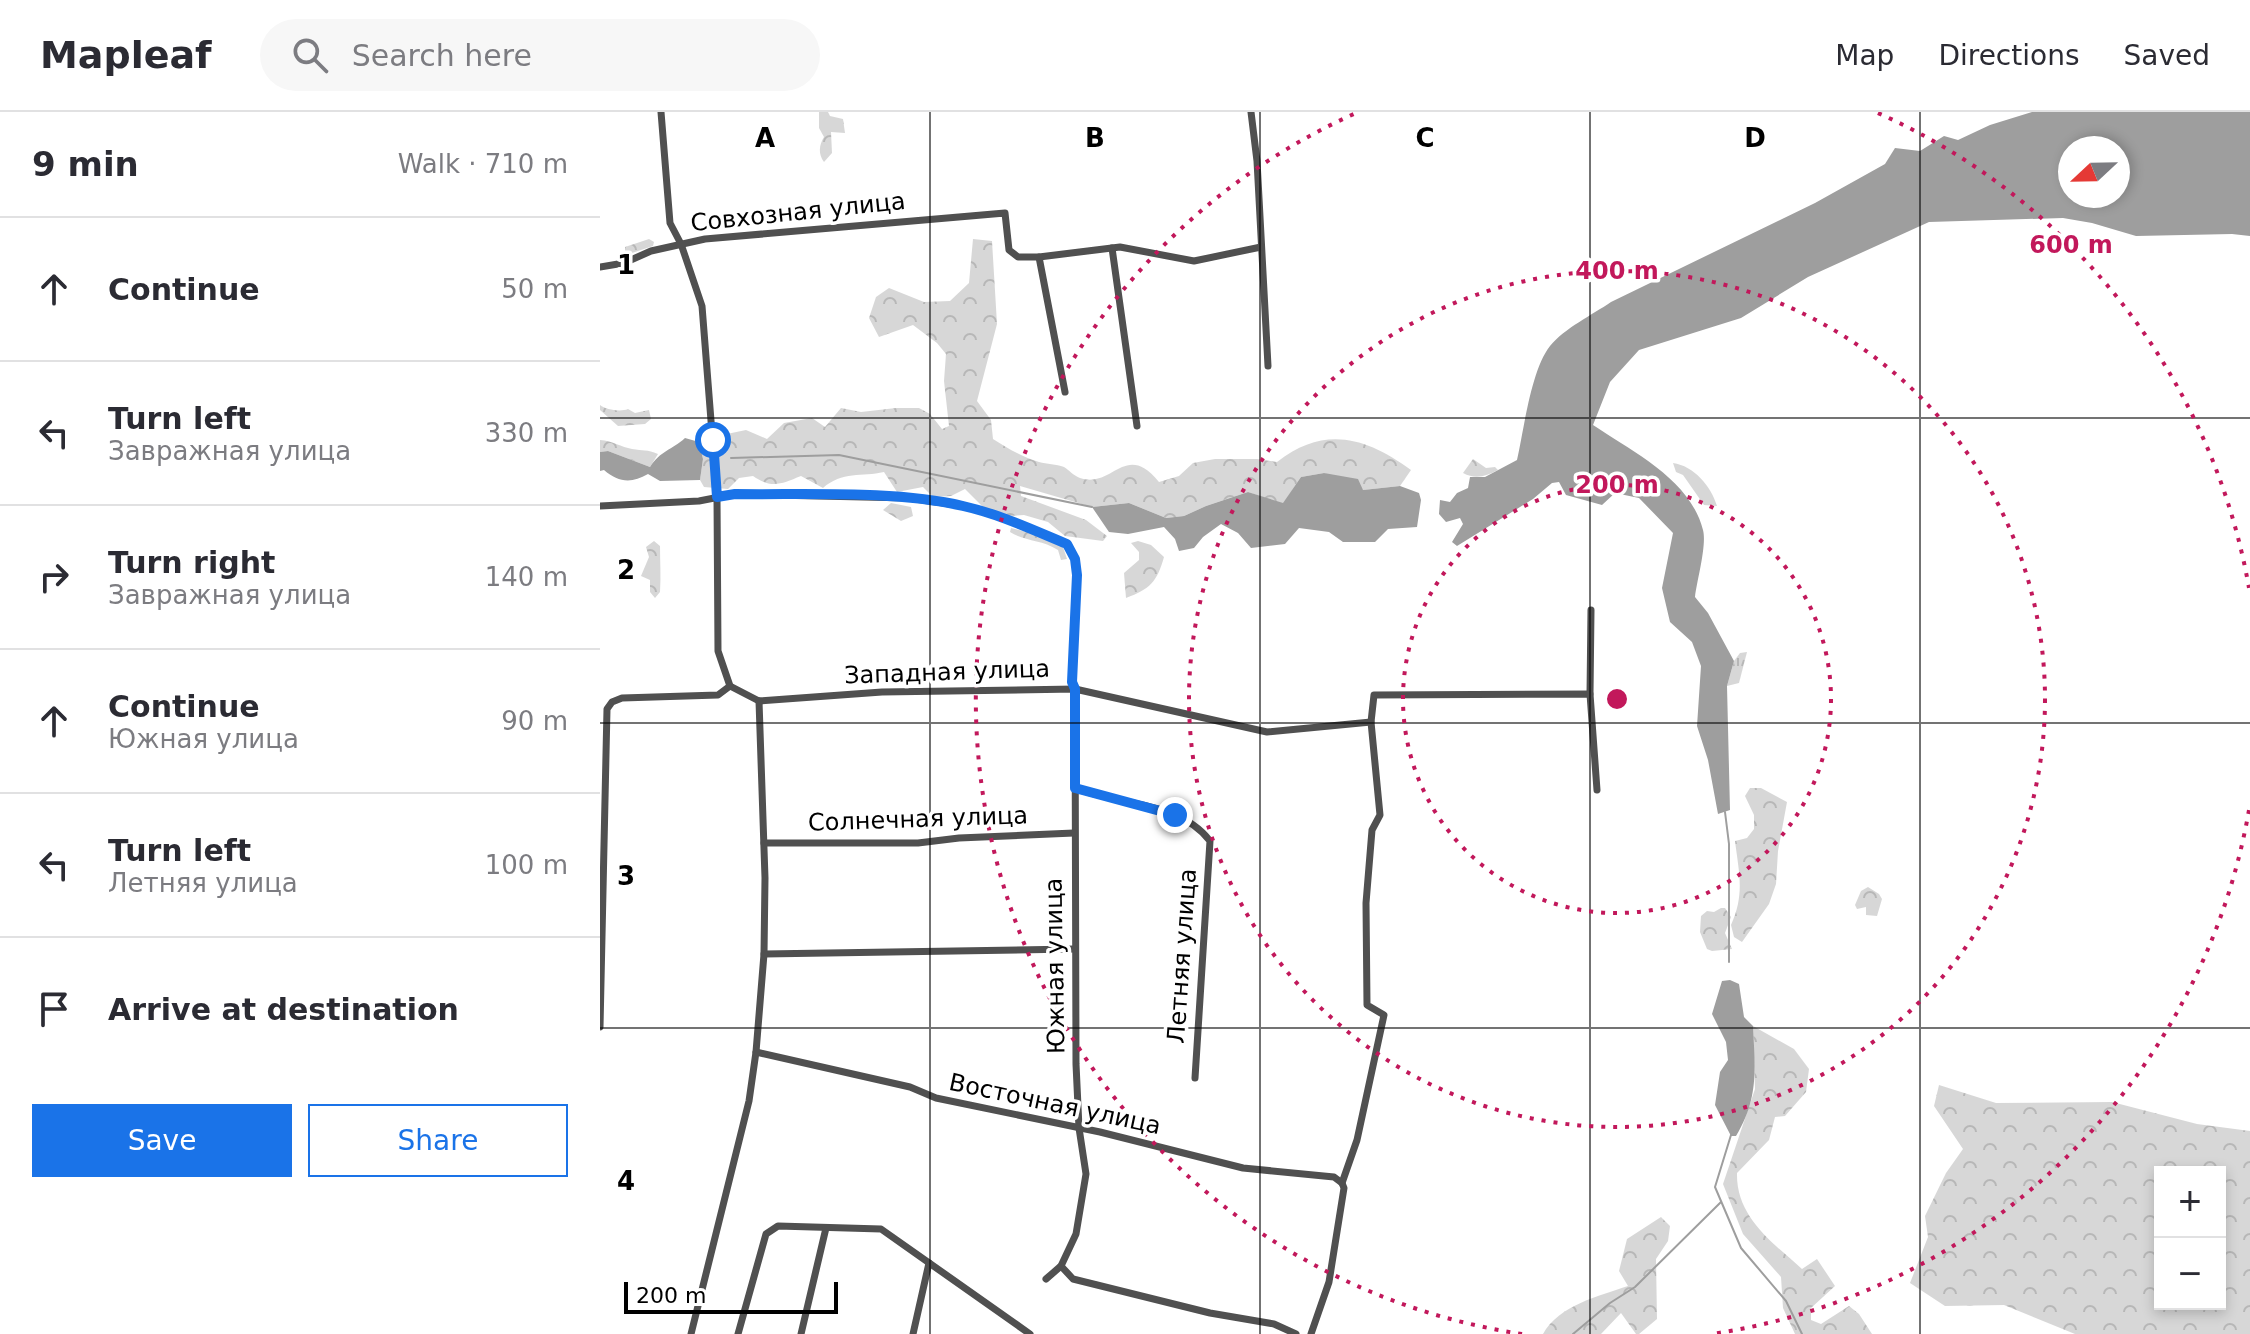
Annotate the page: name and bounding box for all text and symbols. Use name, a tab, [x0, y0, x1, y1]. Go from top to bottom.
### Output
search box	[260, 19, 820, 91]
text: Mapleaf	[40, 33, 212, 77]
icon: search	[288, 33, 332, 77]
text: Search here	[352, 38, 532, 73]
text: Map	[1835, 39, 1894, 72]
text: Directions	[1938, 39, 2079, 72]
text: Saved	[2123, 39, 2210, 72]
text: A	[755, 123, 775, 153]
text: B	[1085, 123, 1105, 153]
text: C	[1415, 123, 1435, 153]
text: D	[1744, 123, 1766, 153]
north arrow	[2058, 136, 2130, 208]
text: 9 min	[32, 144, 139, 184]
text: Walk · 710 m	[398, 149, 568, 179]
street label: Совхозная улица	[689, 187, 907, 237]
text: 600 m	[2029, 231, 2113, 259]
text: 1	[617, 250, 635, 280]
text: 400 m	[1575, 257, 1659, 285]
icon: ahead	[32, 267, 76, 311]
text: Continue	[108, 272, 260, 307]
text: 50 m	[501, 274, 568, 304]
text: Turn left	[108, 401, 251, 436]
icon: left	[32, 411, 76, 455]
text: 330 m	[485, 418, 568, 448]
route start	[695, 422, 731, 458]
text: Завражная улица	[108, 436, 351, 466]
text: 200 m	[1575, 471, 1659, 499]
text: Turn right	[108, 545, 275, 580]
icon: right	[32, 555, 76, 599]
text: 2	[617, 555, 635, 585]
text: 140 m	[485, 562, 568, 592]
text: Завражная улица	[108, 580, 351, 610]
street label: Западная улица	[844, 654, 1050, 690]
centre of rings	[1603, 685, 1631, 713]
text: Continue	[108, 689, 260, 724]
icon: ahead	[32, 699, 76, 743]
text: 90 m	[501, 706, 568, 736]
text: Южная улица	[108, 724, 299, 754]
route end	[1157, 797, 1193, 833]
street label: Солнечная улица	[808, 801, 1028, 837]
text: Turn left	[108, 833, 251, 868]
icon: left	[32, 843, 76, 887]
text: 100 m	[485, 850, 568, 880]
text: 3	[617, 861, 635, 891]
text: Летняя улица	[108, 868, 298, 898]
street label: Летняя улица	[1162, 868, 1202, 1044]
street label: Южная улица	[1039, 878, 1071, 1054]
icon: arrive	[32, 987, 76, 1031]
text: Arrive at destination	[108, 992, 459, 1027]
street label: Восточная улица	[947, 1068, 1163, 1140]
button: Save	[32, 1104, 292, 1177]
button: Share	[308, 1104, 568, 1177]
text: 4	[617, 1166, 635, 1196]
map controls	[2154, 1166, 2226, 1310]
button: +	[2154, 1166, 2226, 1238]
button: −	[2154, 1238, 2226, 1310]
scale bar	[624, 1278, 838, 1314]
text: 200 m	[636, 1283, 706, 1308]

